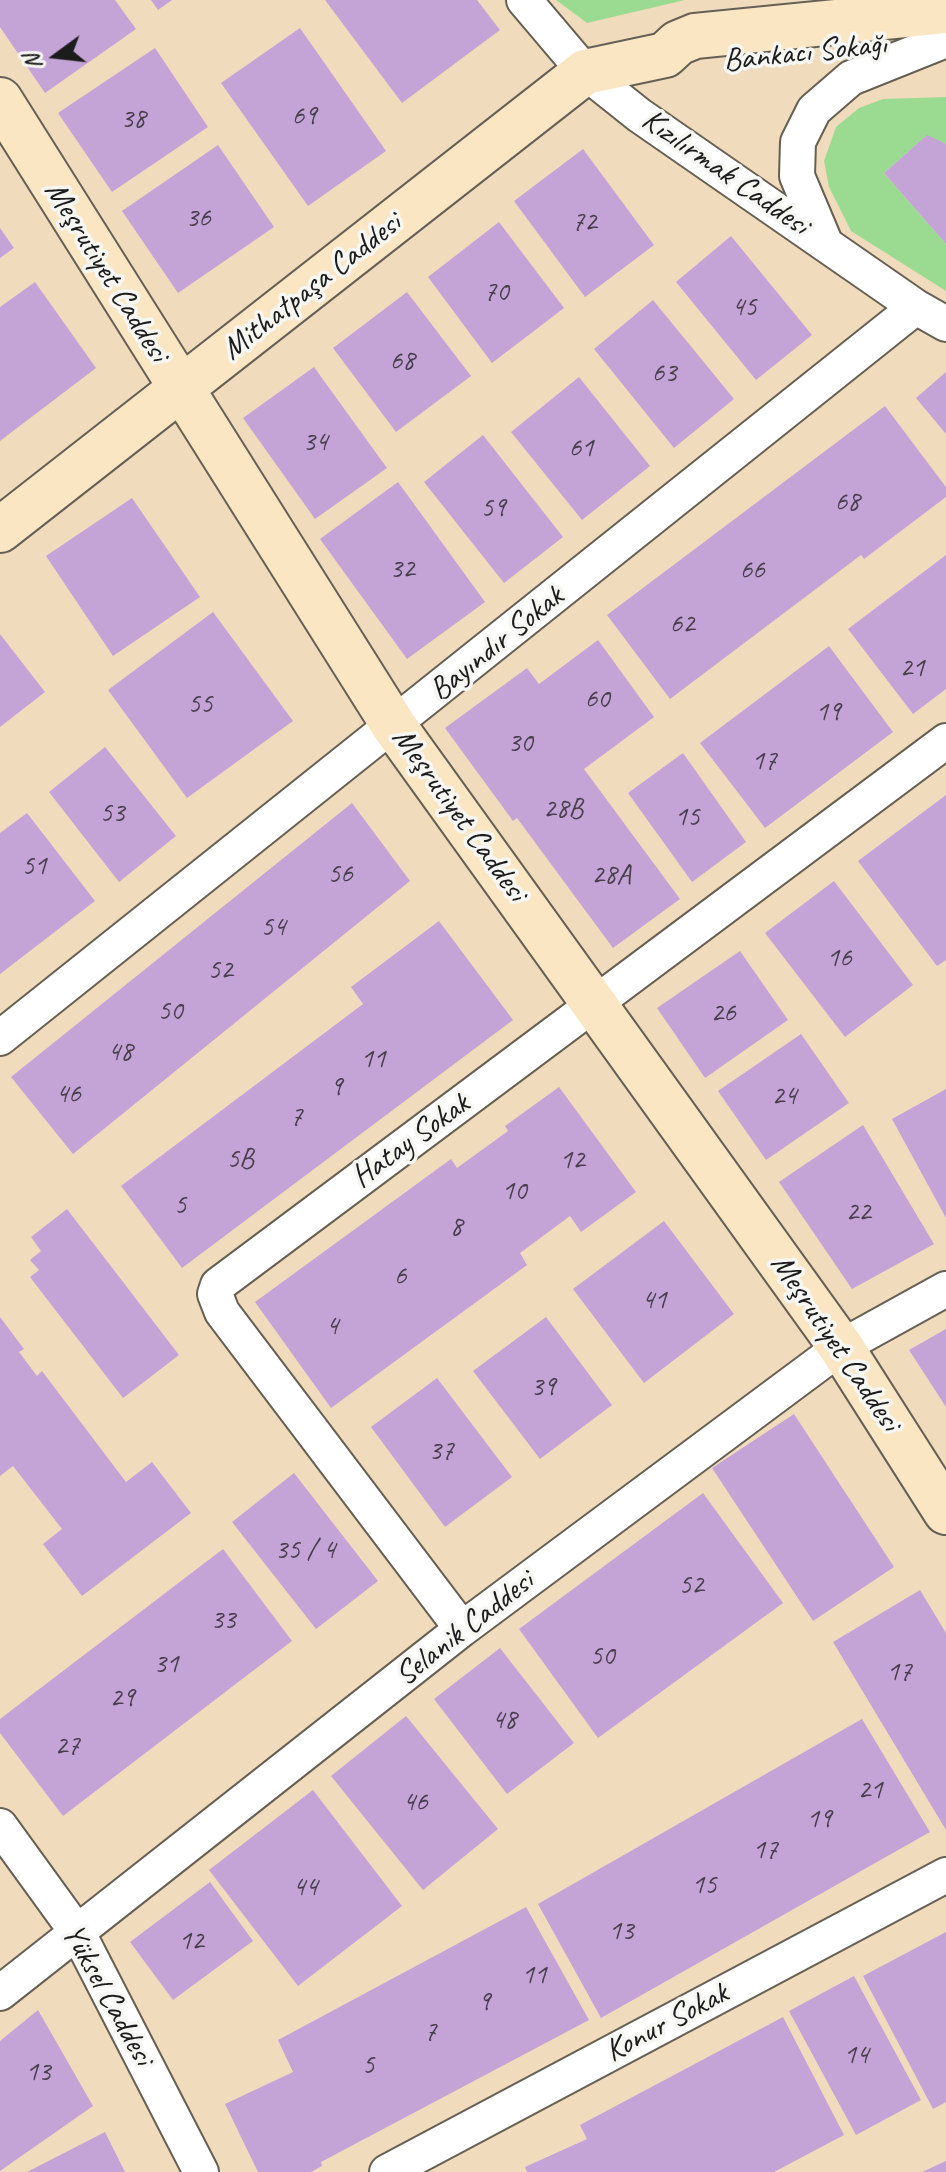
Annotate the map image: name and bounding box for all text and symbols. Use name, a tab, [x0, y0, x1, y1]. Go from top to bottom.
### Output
north arrow	[16, 16, 96, 96]
street label: Bankacı Sokağı	[722, 25, 888, 81]
text: N	[18, 52, 48, 72]
house number: 69	[291, 100, 317, 134]
street label: Kızılırmak Caddesi	[634, 101, 816, 245]
house number: 38	[120, 103, 146, 137]
street label: Meşrutiyet Caddesi	[35, 175, 177, 369]
house number: 36	[185, 202, 211, 236]
street label: Mithatpaşa Caddesi	[215, 205, 409, 369]
house number: 72	[571, 206, 597, 240]
house number: 70	[483, 276, 509, 310]
house number: 45	[731, 291, 757, 325]
house number: 68	[389, 345, 415, 379]
house number: 63	[651, 357, 677, 391]
house number: 34	[302, 426, 328, 460]
house number: 61	[568, 432, 594, 466]
house number: 68	[834, 486, 860, 520]
house number: 59	[480, 492, 506, 526]
house number: 32	[389, 553, 415, 587]
house number: 66	[739, 554, 765, 588]
street label: Bayındır Sokak	[422, 578, 572, 710]
house number: 62	[669, 608, 695, 642]
house number: 21	[899, 652, 925, 686]
house number: 60	[584, 683, 610, 717]
house number: 55	[187, 688, 213, 722]
house number: 19	[815, 696, 841, 730]
street label: Meşrutiyet Caddesi	[383, 721, 535, 909]
house number: 30	[507, 727, 533, 761]
house number: 17	[751, 745, 777, 779]
house number: 28B	[543, 793, 583, 827]
house number: 53	[99, 797, 125, 831]
house number: 15	[674, 801, 700, 835]
house number: 51	[21, 850, 47, 884]
house number: 56	[327, 858, 353, 892]
house number: 28A	[591, 859, 631, 893]
house number: 54	[260, 911, 286, 945]
house number: 16	[826, 942, 852, 976]
house number: 52	[207, 954, 233, 988]
house number: 50	[157, 995, 183, 1029]
house number: 26	[710, 997, 736, 1031]
house number: 48	[107, 1036, 133, 1070]
house number: 11	[360, 1043, 386, 1077]
house number: 9	[330, 1071, 342, 1105]
house number: 46	[55, 1078, 81, 1112]
house number: 24	[771, 1080, 797, 1114]
street label: Hatay Sokak	[344, 1085, 478, 1197]
house number: 7	[290, 1101, 302, 1135]
house number: 5B	[226, 1143, 254, 1177]
house number: 12	[559, 1144, 585, 1178]
house number: 10	[501, 1175, 527, 1209]
house number: 5	[174, 1189, 186, 1223]
house number: 22	[845, 1196, 871, 1230]
house number: 8	[450, 1211, 462, 1245]
street label: Meşrutiyet Caddesi	[762, 1247, 908, 1439]
house number: 6	[394, 1260, 406, 1294]
house number: 41	[641, 1284, 667, 1318]
house number: 4	[326, 1310, 338, 1344]
house number: 39	[530, 1371, 556, 1405]
house number: 37	[428, 1435, 454, 1469]
house number: 35 / 4	[275, 1534, 335, 1568]
street label: Selanik Caddesi	[388, 1563, 542, 1695]
house number: 52	[678, 1569, 704, 1603]
house number: 33	[210, 1604, 236, 1638]
house number: 50	[589, 1640, 615, 1674]
house number: 31	[153, 1648, 179, 1682]
house number: 17	[886, 1656, 912, 1690]
house number: 29	[109, 1682, 135, 1716]
house number: 48	[491, 1704, 517, 1738]
house number: 27	[54, 1730, 80, 1764]
house number: 21	[857, 1774, 883, 1808]
house number: 46	[402, 1786, 428, 1820]
house number: 19	[806, 1803, 832, 1837]
house number: 17	[752, 1834, 778, 1868]
house number: 15	[691, 1869, 717, 1903]
house number: 44	[292, 1871, 318, 1905]
house number: 13	[608, 1915, 634, 1949]
street label: Yüksel Caddesi	[52, 1918, 162, 2072]
house number: 12	[178, 1925, 204, 1959]
house number: 11	[521, 1959, 547, 1993]
street label: Konur Sokak	[599, 1975, 735, 2071]
house number: 9	[478, 1986, 490, 2020]
house number: 7	[424, 2016, 436, 2050]
house number: 14	[843, 2039, 869, 2073]
house number: 5	[362, 2049, 374, 2083]
house number: 13	[25, 2056, 51, 2090]

